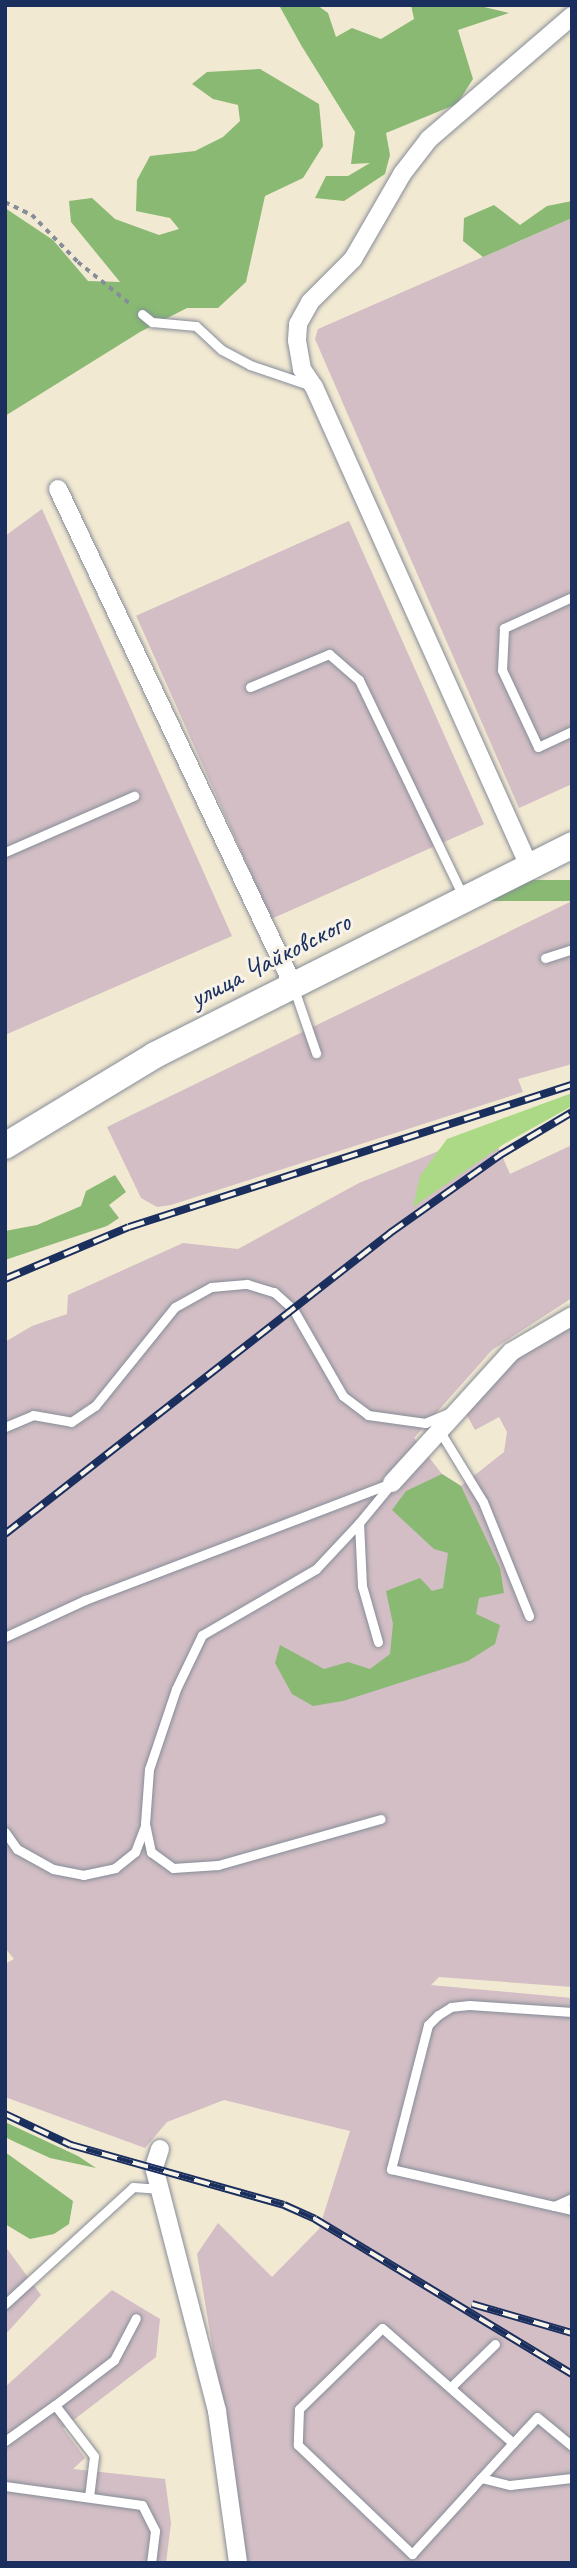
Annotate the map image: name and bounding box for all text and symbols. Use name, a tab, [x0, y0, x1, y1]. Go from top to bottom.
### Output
street label: улица Чайковского	[184, 905, 356, 1015]

